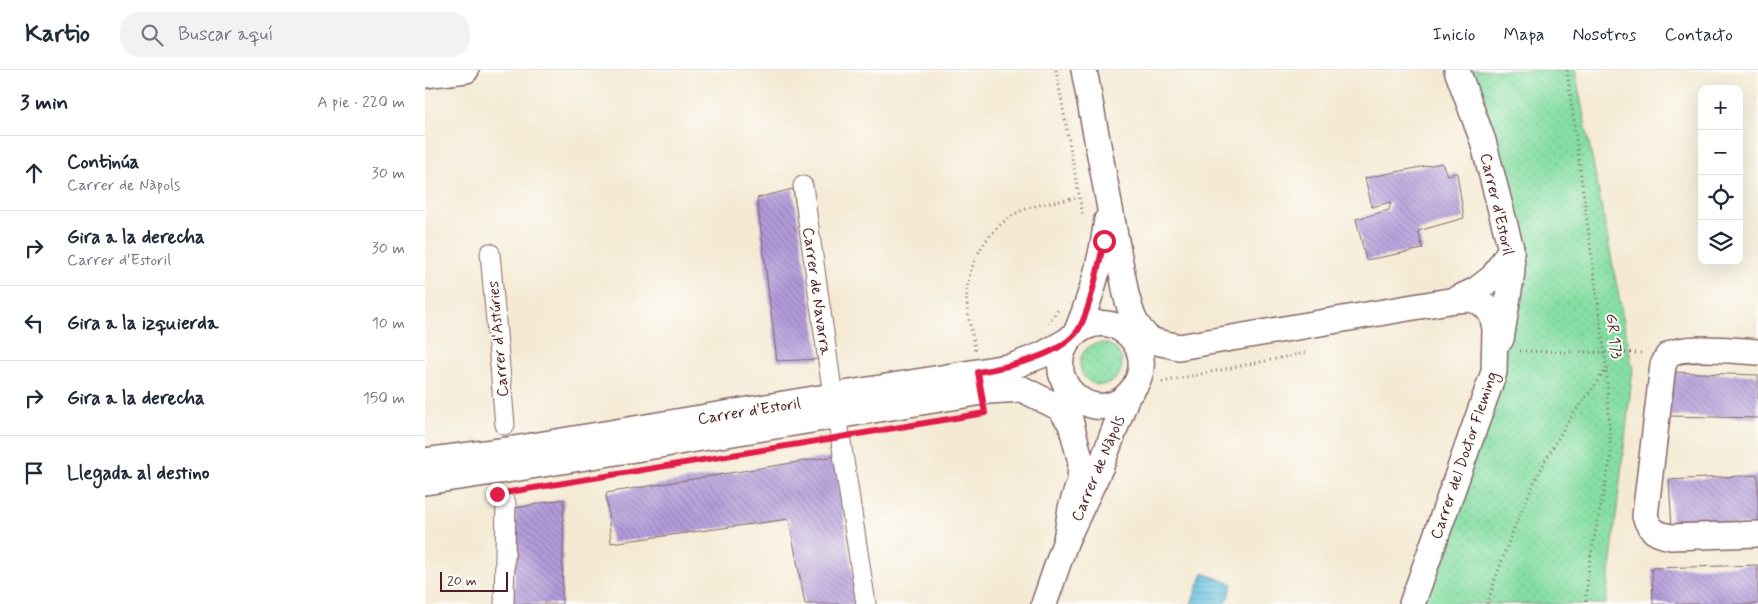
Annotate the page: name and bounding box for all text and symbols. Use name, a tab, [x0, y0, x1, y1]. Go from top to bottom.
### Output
search box	[120, 12, 470, 57]
text: Kartio	[25, 19, 90, 50]
icon: search	[138, 21, 166, 49]
text: Buscar aquí	[178, 22, 273, 47]
text: Inicio	[1433, 23, 1475, 47]
text: Mapa	[1503, 23, 1544, 47]
text: Nosotros	[1572, 23, 1637, 47]
text: Contacto	[1665, 23, 1733, 47]
map controls	[1698, 85, 1743, 265]
button: +	[1698, 85, 1743, 130]
text: 3 min	[20, 89, 68, 117]
text: A pie · 220 m	[317, 92, 405, 113]
button: −	[1698, 130, 1743, 175]
text: Continúa	[67, 150, 139, 175]
street label: Carrer d'Estoril	[1475, 151, 1519, 258]
icon: ahead	[20, 159, 48, 187]
text: 30 m	[372, 163, 405, 184]
text: Carrer de Nàpols	[67, 175, 180, 196]
button: locate	[1698, 175, 1743, 220]
button: layers	[1698, 220, 1743, 265]
text: Gira a la derecha	[67, 225, 205, 250]
street label: Carrer de Navarra	[797, 226, 836, 357]
route start	[1093, 230, 1116, 253]
icon: right	[20, 234, 48, 262]
text: 30 m	[372, 238, 405, 259]
text: Carrer d'Estoril	[67, 250, 171, 271]
street label: Carrer d'Astúries	[483, 280, 514, 398]
icon: left	[20, 309, 48, 337]
text: Gira a la izquierda	[67, 311, 218, 336]
street label: GR 173	[1600, 312, 1627, 361]
text: 10 m	[372, 313, 405, 334]
street label: Carrer del Doctor Fleming	[1426, 369, 1504, 543]
icon: right	[20, 384, 48, 412]
text: Gira a la derecha	[67, 386, 205, 411]
text: 150 m	[363, 388, 405, 409]
street label: Carrer d'Estoril	[696, 393, 802, 430]
street label: Carrer de Nàpols	[1067, 412, 1130, 525]
icon: arrive	[20, 459, 48, 487]
text: Llegada al destino	[67, 461, 209, 486]
route end	[486, 483, 509, 506]
scale bar	[440, 569, 507, 592]
text: 20 m	[447, 572, 477, 590]

